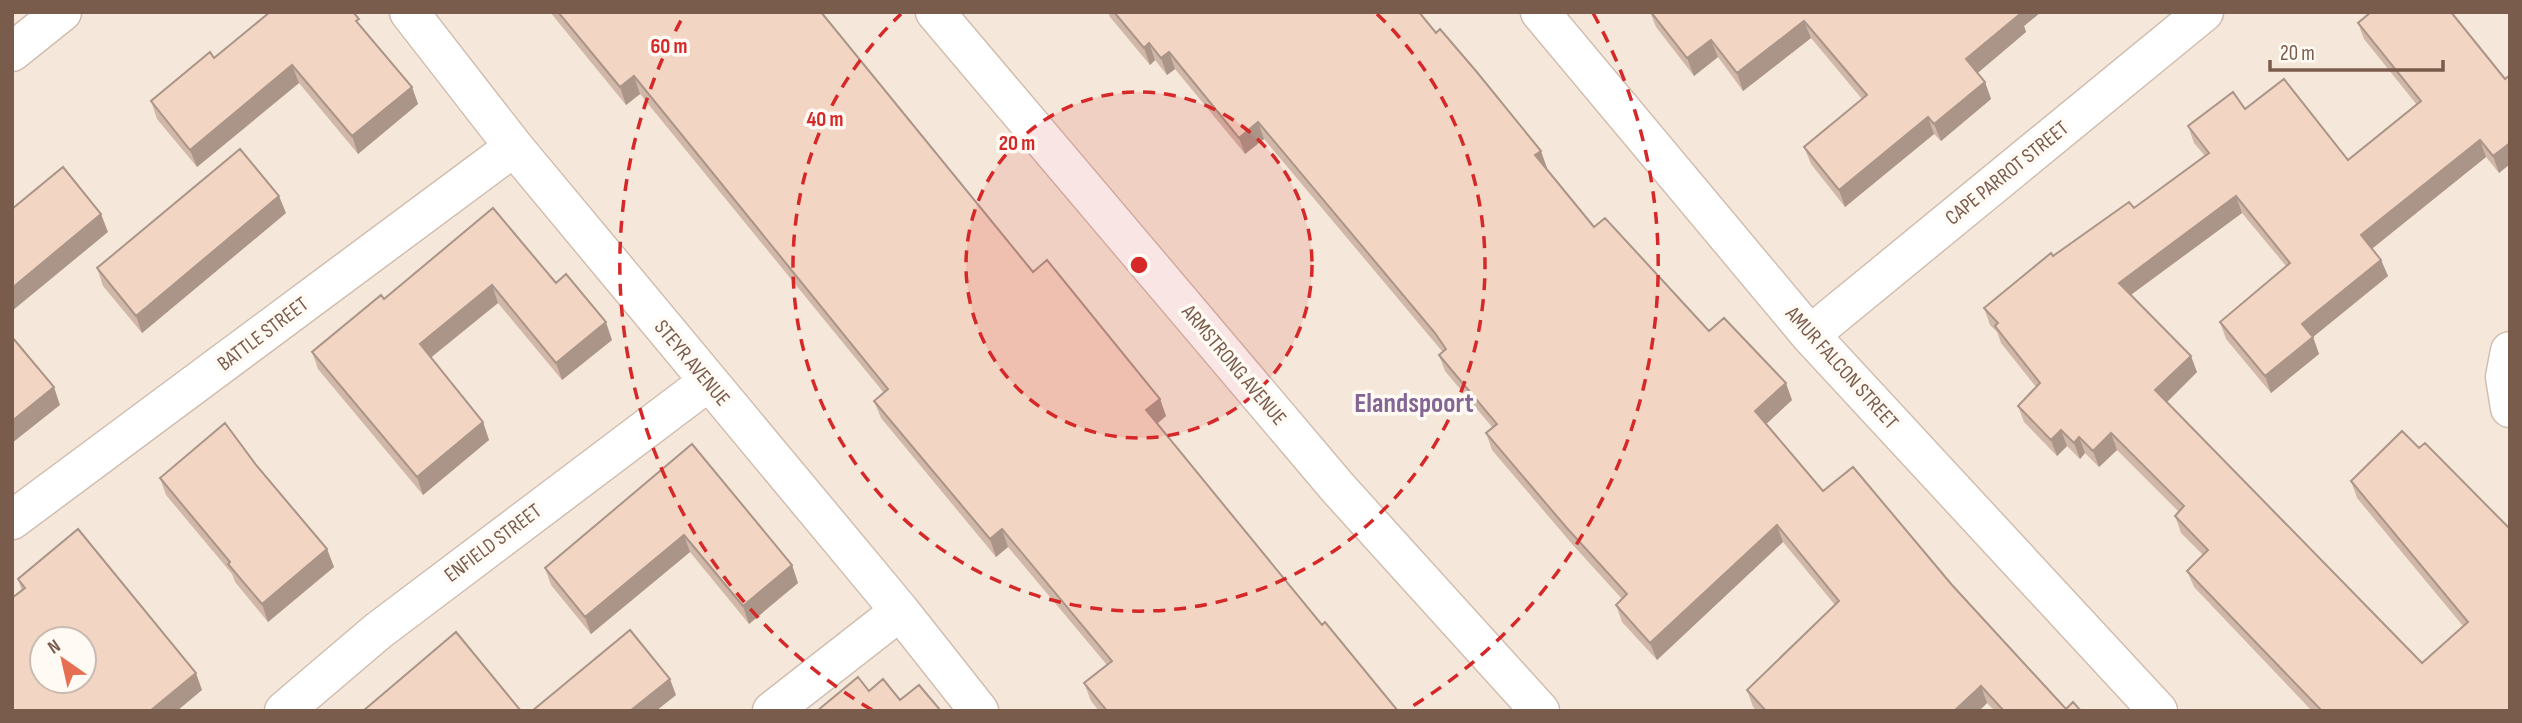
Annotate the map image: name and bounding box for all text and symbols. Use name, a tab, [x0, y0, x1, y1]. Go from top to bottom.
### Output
scale bar	[2270, 28, 2443, 72]
text: 60 m	[650, 34, 688, 59]
text: 20 m	[2280, 41, 2315, 66]
text: 40 m	[807, 107, 843, 132]
street label: CAPE PARROT STREET	[1940, 115, 2074, 230]
text: 20 m	[999, 131, 1035, 156]
centre of rings	[1127, 253, 1151, 277]
street label: BATTLE STREET	[213, 291, 314, 376]
street label: ARMSTRONG AVENUE	[1176, 299, 1292, 430]
street label: AMUR FALCON STREET	[1780, 301, 1904, 435]
street label: STEYR AVENUE	[649, 315, 735, 411]
district label: Elandspoort	[1354, 387, 1474, 420]
street label: ENFIELD STREET	[440, 498, 547, 588]
north arrow	[28, 625, 98, 695]
text: N	[44, 635, 65, 660]

